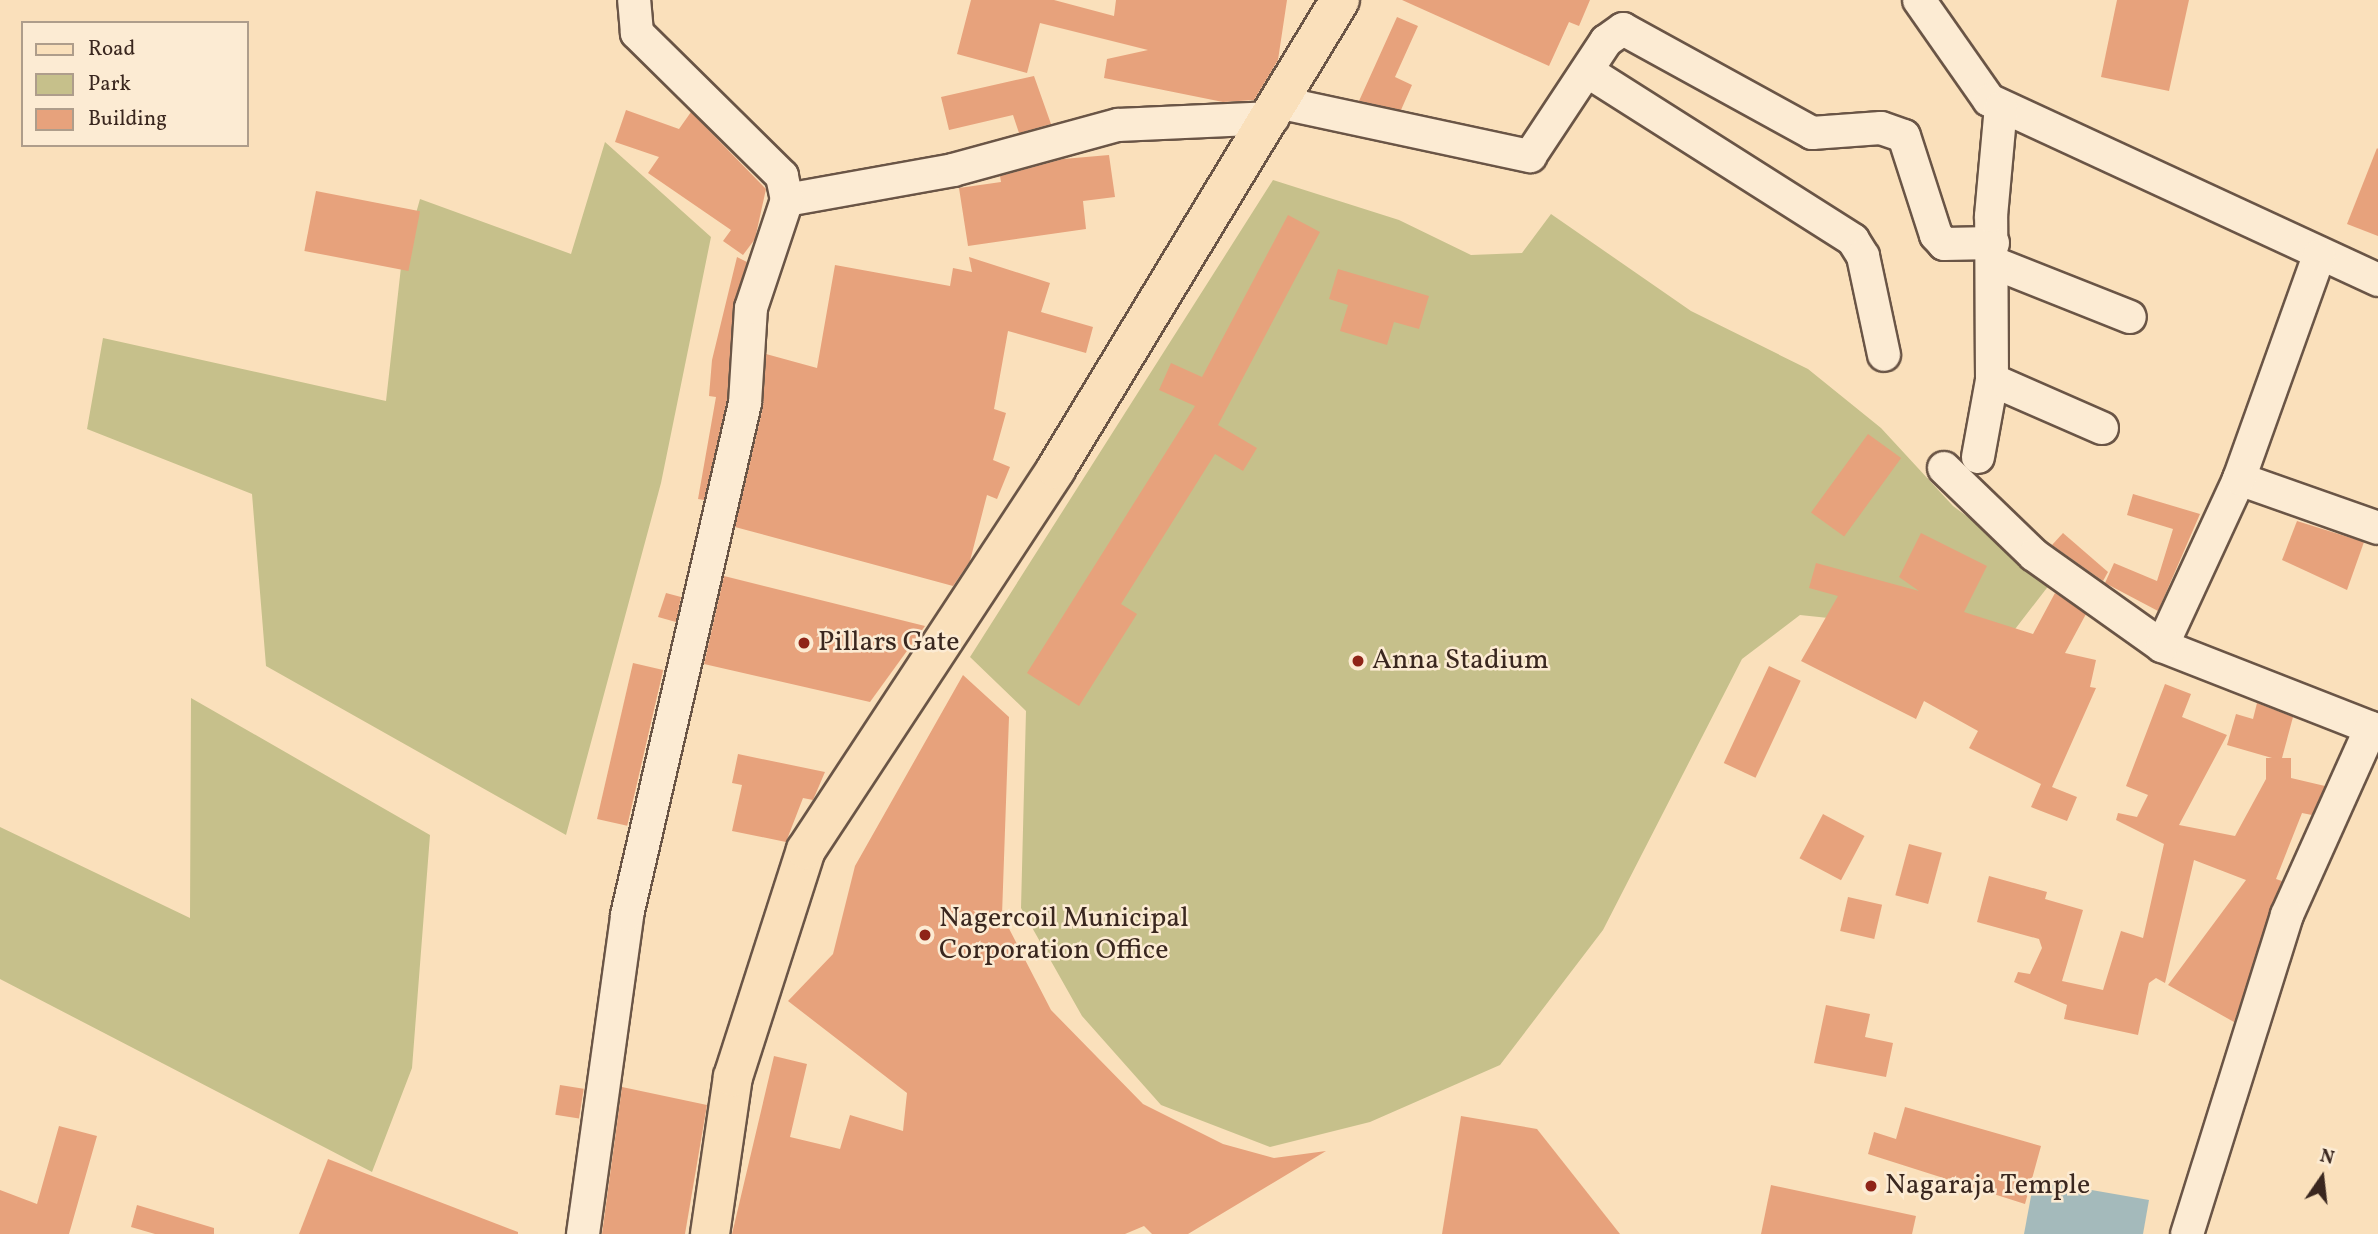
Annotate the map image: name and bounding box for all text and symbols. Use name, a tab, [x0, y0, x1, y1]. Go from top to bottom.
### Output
legend	[21, 21, 248, 147]
text: Road	[88, 35, 135, 64]
text: Park	[88, 70, 131, 99]
text: Building	[88, 105, 167, 134]
place label: Pillars Gate	[818, 626, 960, 660]
marker: Pillars Gate	[796, 635, 812, 651]
place label: Anna Stadium	[1372, 644, 1549, 678]
marker: Anna Stadium	[1350, 653, 1366, 669]
place label: Nagercoil Municipal Corporation Office	[939, 902, 1189, 968]
marker: Nagercoil Municipal Corporation Office	[917, 927, 933, 943]
north arrow	[2287, 1143, 2357, 1213]
text: N	[2317, 1143, 2337, 1172]
place label: Nagaraja Temple	[1885, 1169, 2091, 1203]
marker: Nagaraja Temple	[1863, 1178, 1879, 1194]

